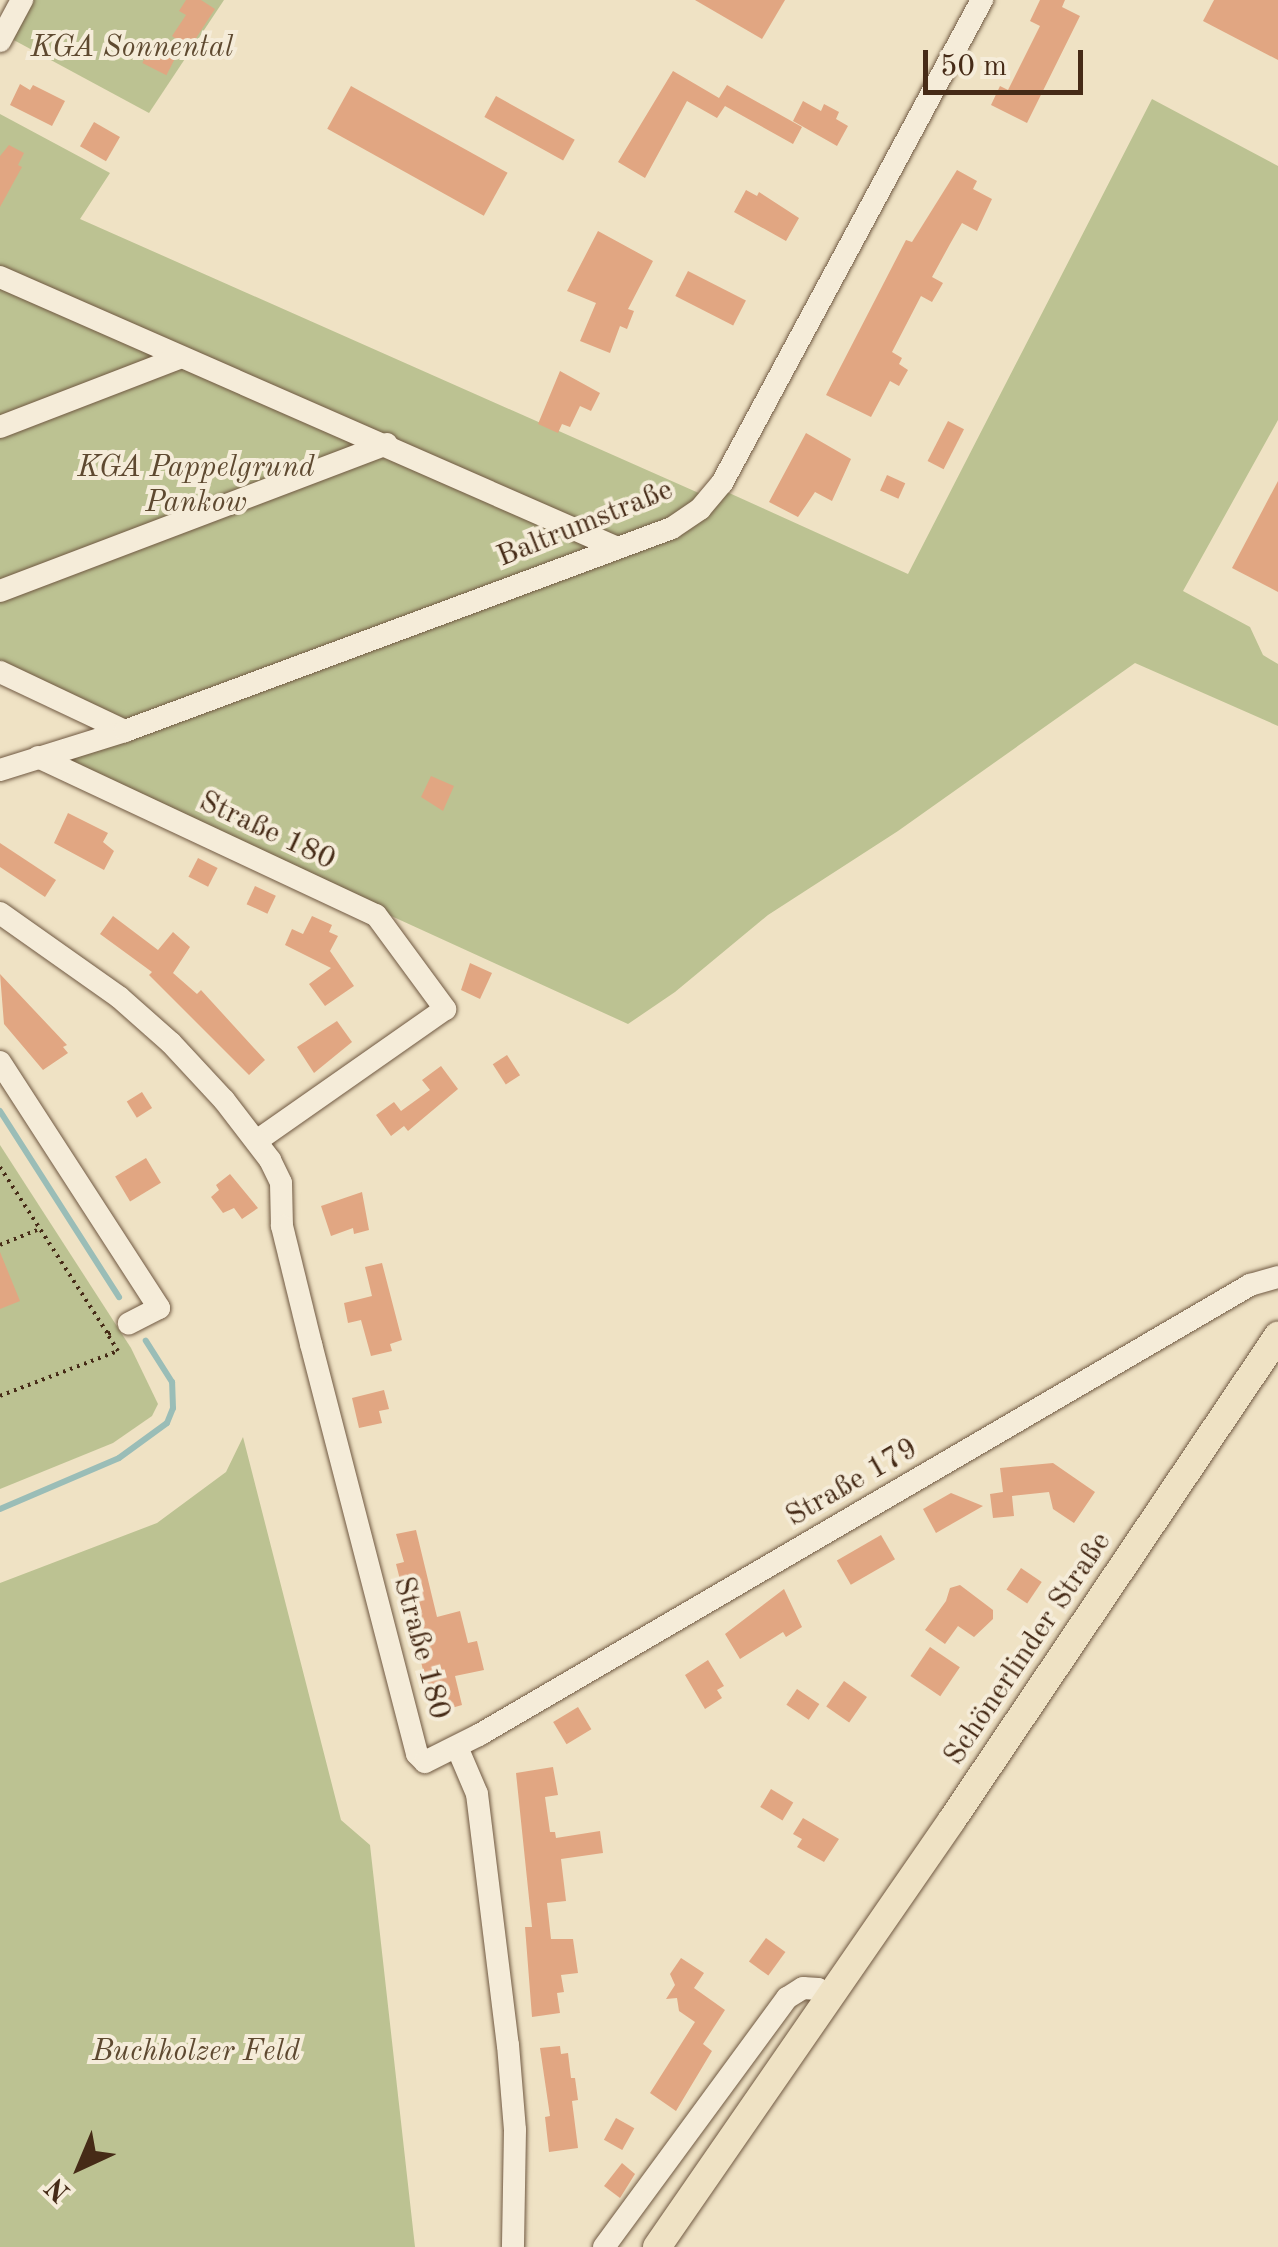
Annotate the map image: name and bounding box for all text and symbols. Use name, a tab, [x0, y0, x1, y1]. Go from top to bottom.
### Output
park label: KGA Sonnental	[31, 30, 233, 66]
scale bar	[928, 30, 1088, 92]
text: 50 m	[940, 52, 1007, 82]
park label: KGA Pappelgrund Pankow	[77, 450, 315, 520]
street label: Baltrumstraße	[492, 472, 678, 576]
street label: Straße 180	[193, 784, 341, 878]
street label: Straße 179	[780, 1431, 924, 1535]
street label: Schönerlinder Straße	[937, 1526, 1119, 1772]
street label: Straße 180	[385, 1573, 457, 1723]
park label: Buchholzer Feld	[92, 2034, 300, 2070]
north arrow	[30, 2117, 130, 2217]
text: N	[42, 2171, 77, 2206]

